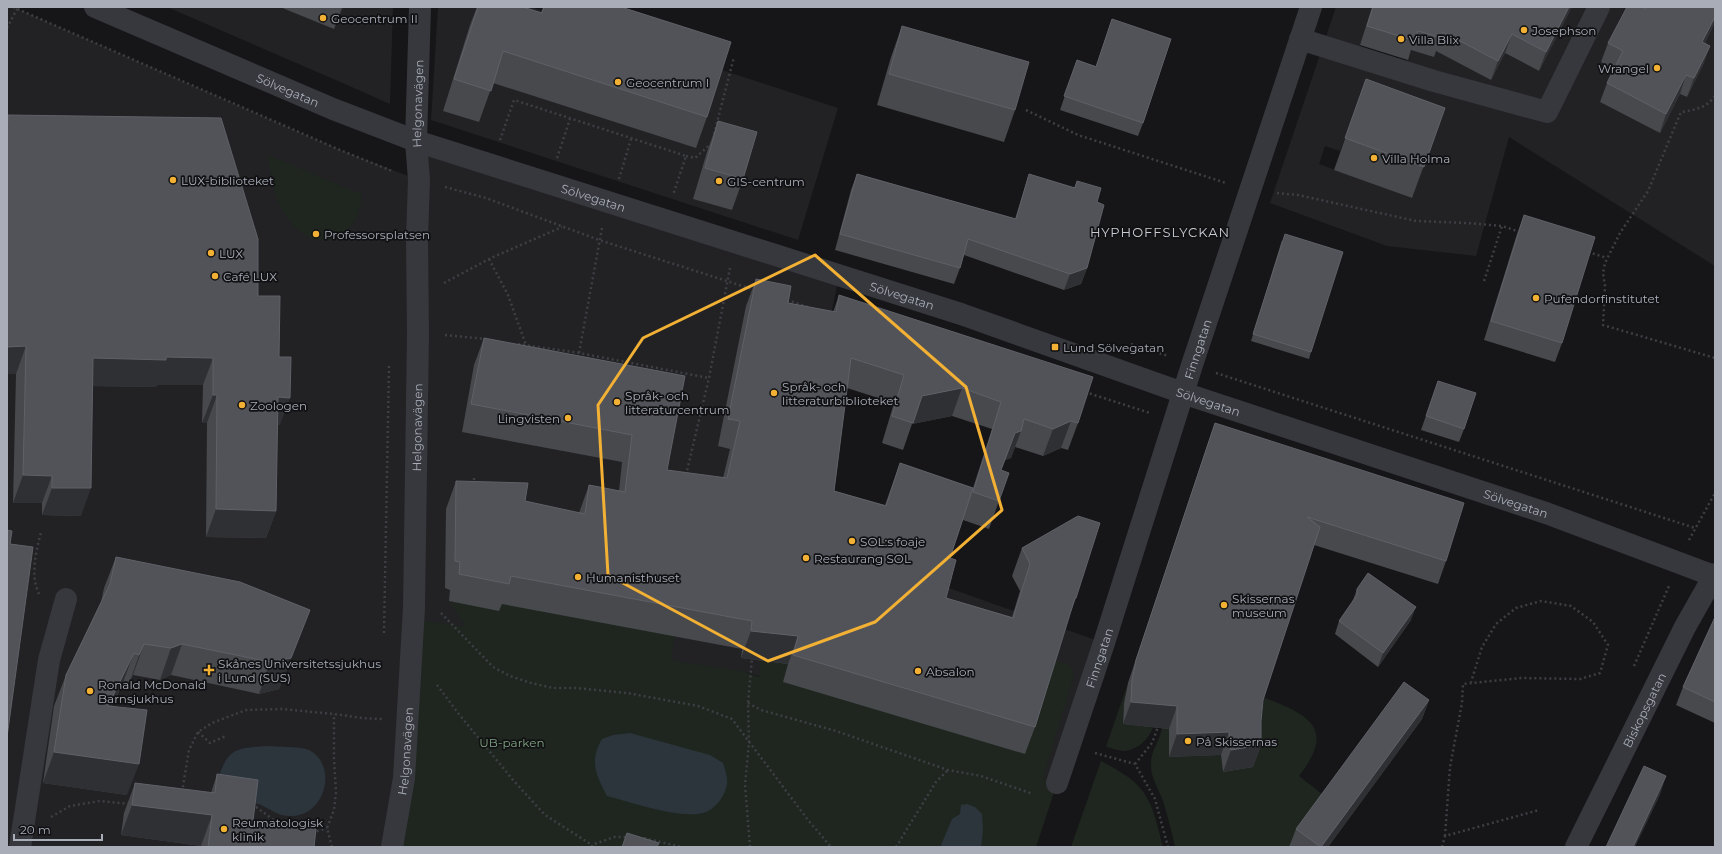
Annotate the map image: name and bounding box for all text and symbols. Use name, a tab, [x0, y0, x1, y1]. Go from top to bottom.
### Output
place label: Geocentrum II	[331, 11, 418, 26]
marker: Geocentrum II	[318, 13, 328, 23]
place label: Josephson	[1531, 23, 1596, 38]
marker: Josephson	[1519, 25, 1529, 35]
place label: Villa Blix	[1409, 32, 1460, 47]
marker: Villa Blix	[1396, 34, 1406, 44]
street label: Helgonavägen	[408, 59, 426, 148]
place label: Wrangel	[1598, 61, 1649, 76]
marker: Wrangel	[1652, 63, 1662, 73]
street label: Sölvegatan	[254, 70, 322, 110]
place label: Geocentrum I	[626, 75, 709, 90]
marker: Geocentrum I	[613, 77, 623, 87]
place label: Villa Holma	[1382, 151, 1450, 166]
marker: Villa Holma	[1369, 153, 1379, 163]
place label: LUX-biblioteket	[181, 173, 274, 188]
place label: GIS-centrum	[727, 174, 805, 189]
marker: LUX-biblioteket	[168, 175, 178, 185]
marker: GIS-centrum	[714, 176, 724, 186]
street label: Sölvegatan	[559, 180, 628, 215]
district label: HYPHOFFSLYCKAN	[1090, 224, 1230, 240]
place label: Professorsplatsen	[324, 227, 430, 242]
marker: Professorsplatsen	[311, 229, 321, 239]
place label: LUX	[219, 246, 243, 261]
marker: LUX	[206, 248, 216, 258]
place label: Café LUX	[223, 269, 277, 284]
marker: Café LUX	[210, 271, 220, 281]
street label: Sölvegatan	[868, 278, 936, 313]
place label: Pufendorfinstitutet	[1544, 291, 1660, 306]
marker: Pufendorfinstitutet	[1531, 293, 1541, 303]
street label: Finngatan	[1180, 317, 1214, 381]
place label: Lund Sölvegatan	[1063, 340, 1164, 355]
marker: Lund Sölvegatan	[1050, 342, 1060, 352]
place label: Språk- och litteraturbiblioteket	[782, 379, 899, 408]
street label: Helgonavägen	[409, 383, 425, 472]
street label: Sölvegatan	[1174, 384, 1242, 419]
place label: Språk- och litteraturcentrum	[625, 388, 729, 417]
marker: Språk- och litteraturbiblioteket	[769, 388, 779, 398]
marker: Språk- och litteraturcentrum	[612, 397, 622, 407]
place label: Zoologen	[250, 398, 307, 413]
marker: Zoologen	[237, 400, 247, 410]
place label: Lingvisten	[498, 411, 560, 426]
marker: Lingvisten	[563, 413, 573, 423]
street label: Sölvegatan	[1482, 485, 1550, 521]
place label: SOL:s foaje	[860, 534, 925, 549]
marker: SOL:s foaje	[847, 536, 857, 546]
place label: Restaurang SOL	[814, 551, 911, 566]
marker: Restaurang SOL	[801, 553, 811, 563]
place label: Humanisthuset	[586, 570, 680, 585]
marker: Humanisthuset	[573, 572, 583, 582]
place label: Skissernas museum	[1232, 591, 1295, 620]
marker: Skissernas museum	[1219, 600, 1229, 610]
street label: Finngatan	[1082, 626, 1116, 690]
place label: Skånes Universitetssjukhus i Lund (SUS)	[218, 656, 381, 685]
marker: Skånes Universitetssjukhus i Lund (SUS)	[203, 664, 215, 676]
place label: Absalon	[926, 664, 975, 679]
marker: Absalon	[913, 666, 923, 676]
street label: Biskopsgatan	[1619, 670, 1669, 750]
place label: Ronald McDonald Barnsjukhus	[98, 677, 206, 706]
marker: Ronald McDonald Barnsjukhus	[85, 686, 95, 696]
street label: Helgonavägen	[394, 707, 416, 796]
place label: På Skissernas	[1196, 734, 1277, 749]
park label: UB-parken	[479, 735, 545, 750]
marker: På Skissernas	[1183, 736, 1193, 746]
place label: Reumatologisk klinik	[232, 815, 324, 844]
scale bar	[14, 816, 102, 842]
text: 20 m	[20, 822, 51, 837]
marker: Reumatologisk klinik	[219, 824, 229, 834]

